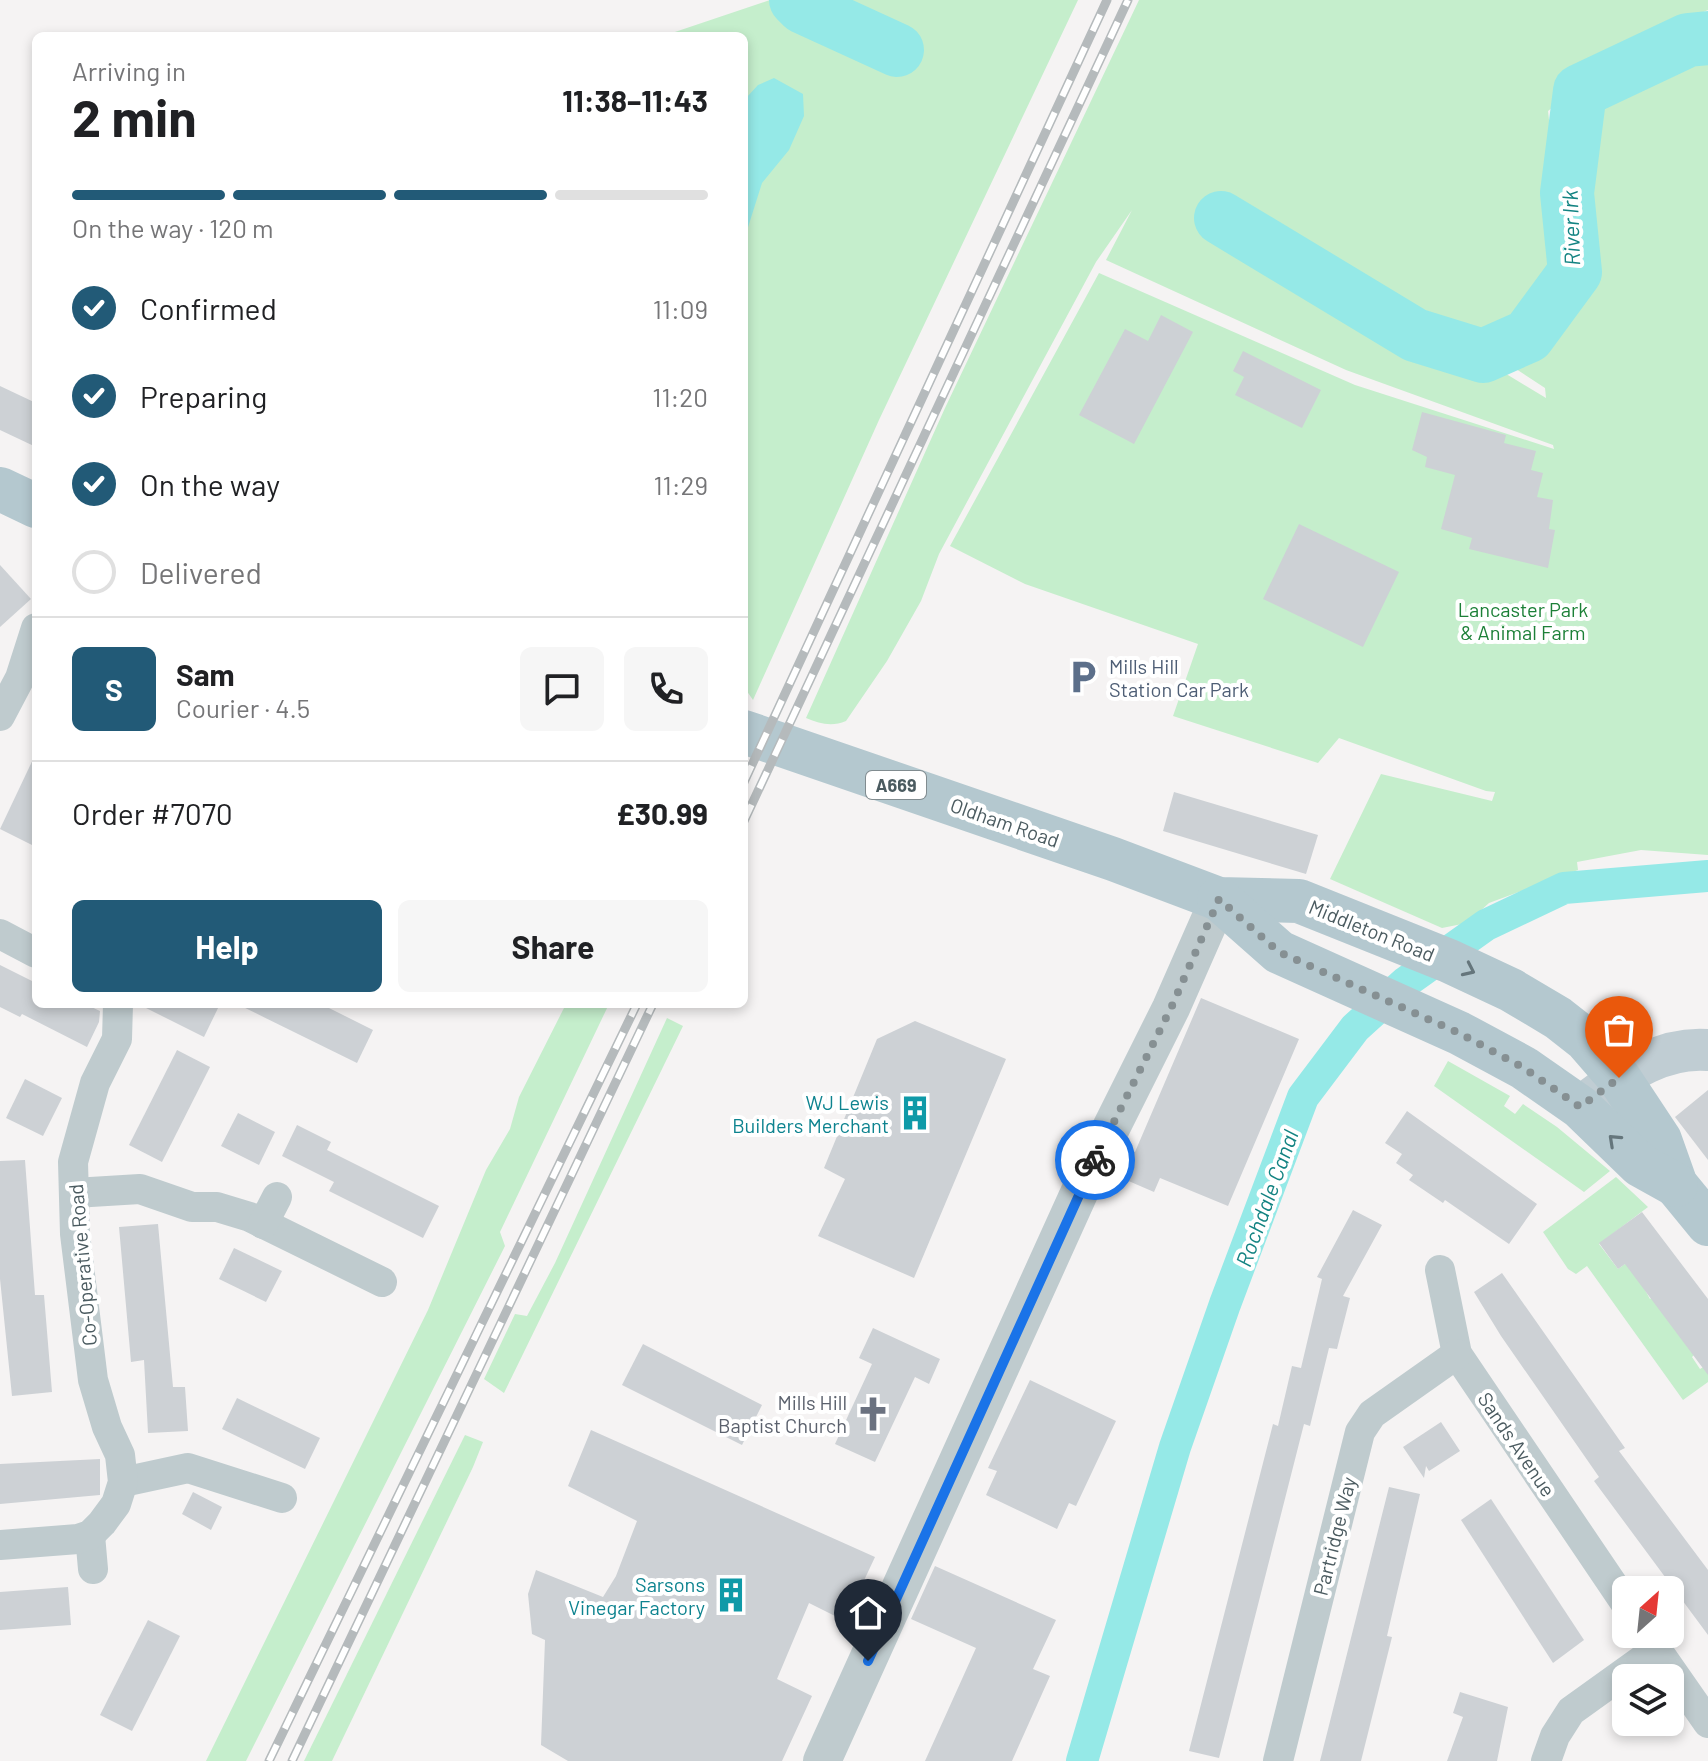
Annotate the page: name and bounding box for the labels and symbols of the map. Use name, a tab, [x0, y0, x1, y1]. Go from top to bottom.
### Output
water label: River Irk	[1556, 189, 1584, 266]
park label: Lancaster Park & Animal Farm	[1458, 597, 1588, 644]
place label: Mills Hill Station Car Park	[1109, 654, 1249, 701]
parking icon: Mills Hill Station Car Park	[1064, 658, 1102, 696]
road number: A669	[866, 771, 926, 799]
street label: Oldham Road	[947, 792, 1063, 852]
street label: Middleton Road	[1306, 894, 1438, 966]
one-way arrow	[1461, 960, 1476, 976]
pin	[1585, 996, 1653, 1078]
place label: WJ Lewis Builders Merchant	[732, 1090, 889, 1137]
building icon: WJ Lewis Builders Merchant	[896, 1094, 934, 1132]
courier	[1055, 1120, 1135, 1200]
water label: Rochdale Canal	[1229, 1126, 1303, 1270]
one-way arrow	[1609, 1134, 1623, 1149]
street label: Co-Operative Road	[63, 1183, 101, 1347]
street label: Sands Avenue	[1473, 1387, 1561, 1501]
place label: Mills Hill Baptist Church	[718, 1390, 847, 1437]
church icon: Mills Hill Baptist Church	[854, 1395, 892, 1433]
street label: Partridge Way	[1308, 1474, 1360, 1598]
place label: Sarsons Vinegar Factory	[568, 1572, 705, 1619]
building icon: Sarsons Vinegar Factory	[712, 1576, 750, 1614]
north arrow	[1612, 1576, 1684, 1648]
pin	[834, 1579, 902, 1661]

